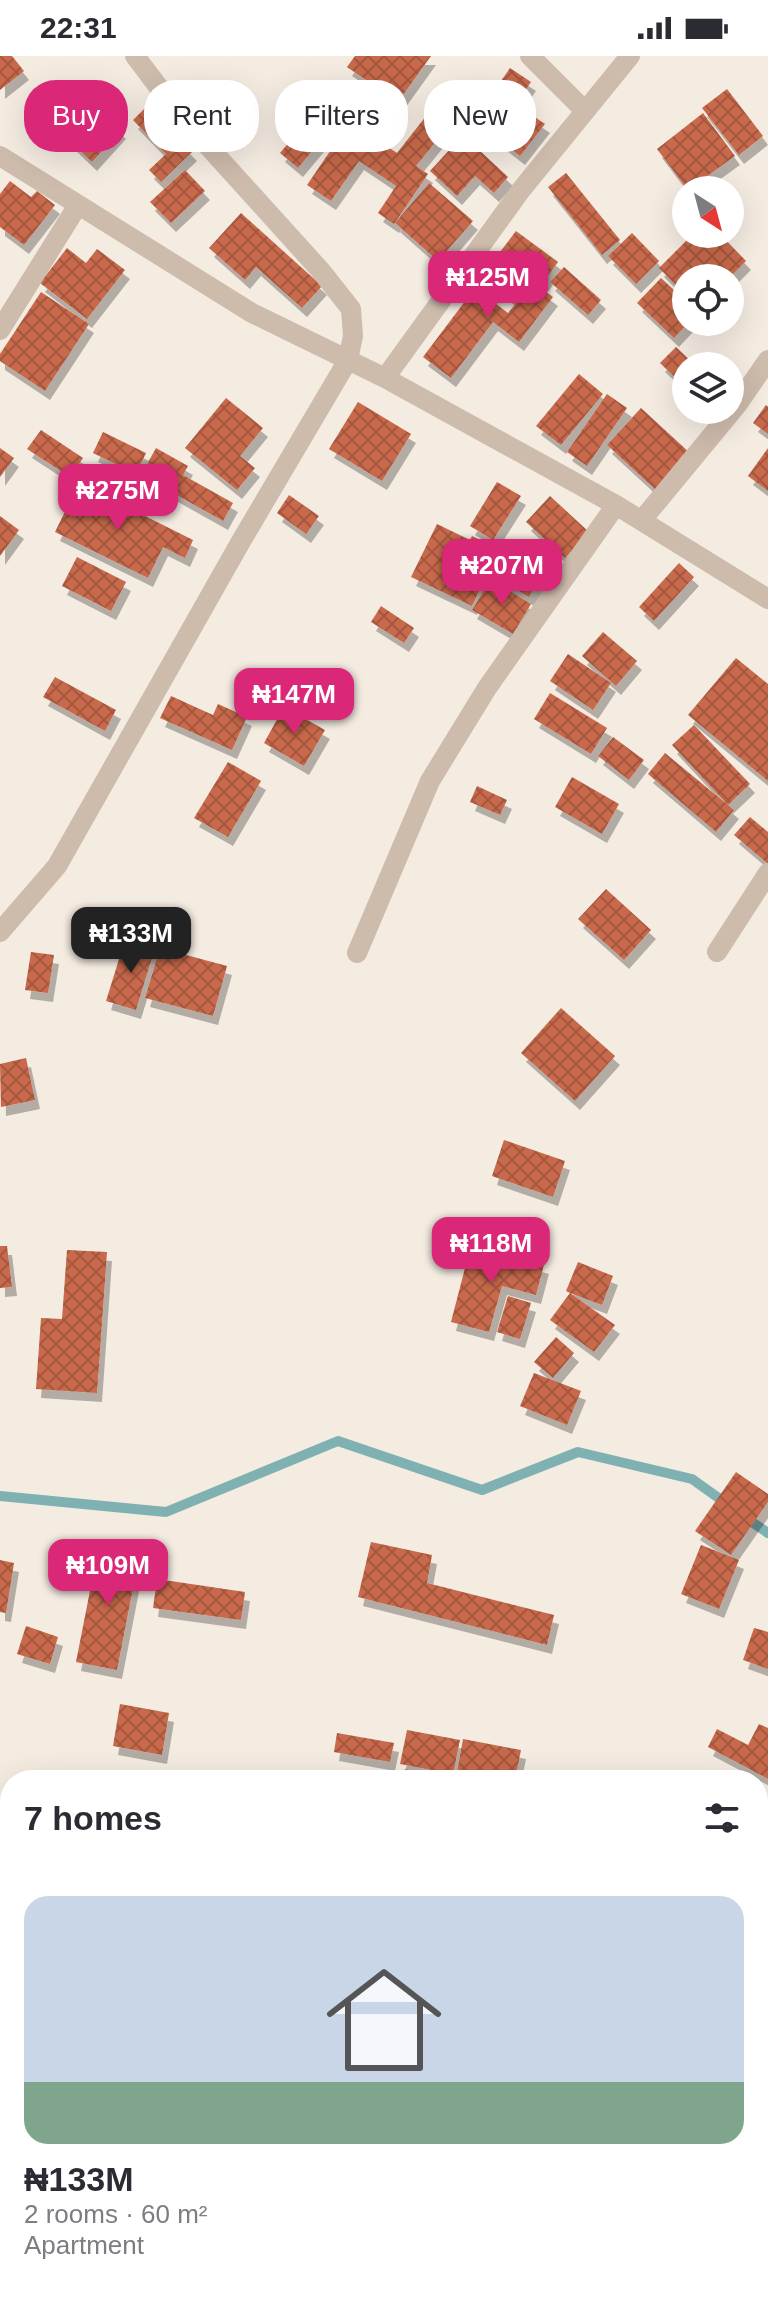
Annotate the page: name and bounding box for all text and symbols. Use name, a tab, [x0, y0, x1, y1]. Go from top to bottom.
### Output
text: 22:31	[40, 11, 117, 44]
chip: Buy	[24, 80, 128, 152]
chip: Rent	[144, 80, 259, 152]
chip: Filters	[275, 80, 408, 152]
chip: New	[424, 80, 536, 152]
north arrow	[672, 176, 744, 248]
map controls	[672, 176, 744, 424]
pin: ₦125M	[432, 251, 544, 319]
text: ₦125M	[446, 262, 530, 292]
button: locate	[672, 264, 744, 336]
button: layers	[672, 352, 744, 424]
pin: ₦275M	[62, 464, 174, 532]
text: ₦275M	[76, 475, 160, 505]
pin: ₦207M	[446, 539, 558, 607]
text: ₦207M	[460, 550, 544, 580]
pin: ₦147M	[238, 668, 350, 736]
text: ₦147M	[252, 679, 336, 709]
pin: ₦133M	[75, 907, 187, 975]
text: ₦133M	[89, 918, 173, 948]
pin: ₦118M	[435, 1217, 547, 1285]
text: ₦118M	[450, 1228, 532, 1258]
pin: ₦109M	[52, 1539, 164, 1607]
text: ₦109M	[66, 1550, 150, 1580]
icon: filters	[700, 1796, 744, 1840]
text: 7 homes	[24, 1799, 162, 1837]
icon: home	[312, 1948, 456, 2092]
text: ₦133M	[24, 2160, 134, 2198]
text: 2 rooms · 60 m²	[24, 2199, 208, 2229]
text: Apartment	[24, 2230, 144, 2260]

